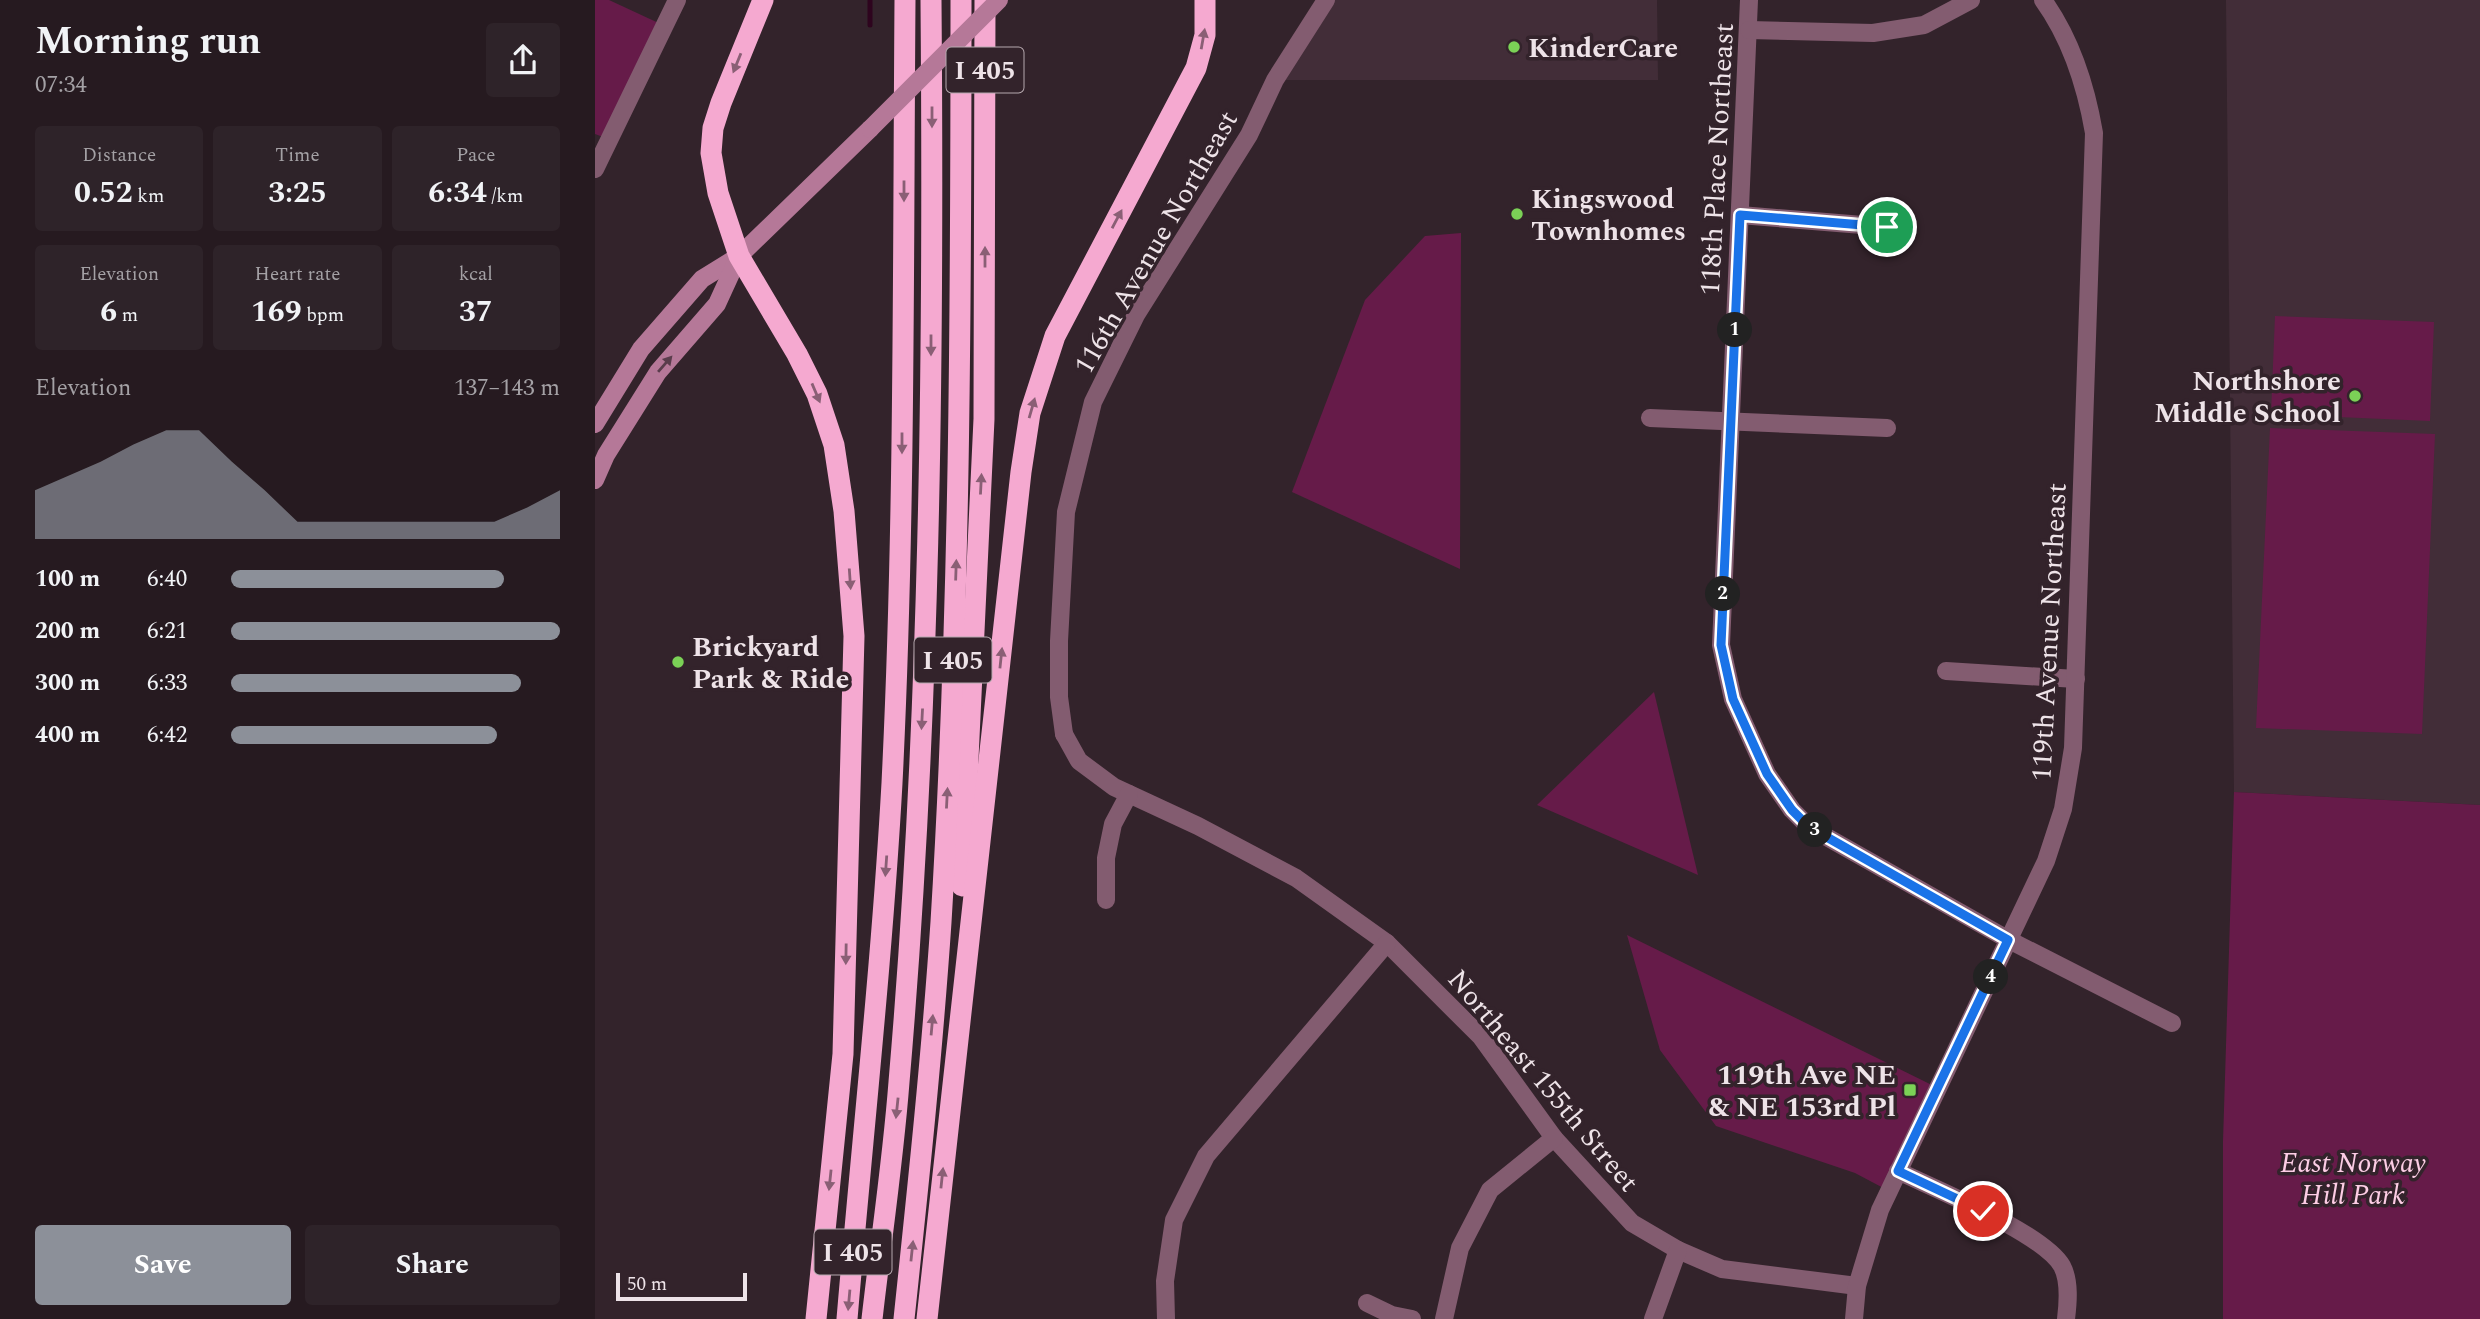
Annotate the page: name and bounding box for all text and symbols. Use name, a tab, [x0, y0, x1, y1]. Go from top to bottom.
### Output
text: Morning run	[35, 13, 261, 71]
street label: 118th Place Northeast	[1689, 22, 1746, 296]
button: share	[486, 23, 560, 97]
place label: KinderCare	[1528, 27, 1678, 70]
one-way arrow	[1197, 28, 1208, 50]
marker: KinderCare	[1506, 39, 1522, 55]
road number: I 405	[947, 48, 1023, 92]
one-way arrow	[731, 53, 742, 74]
text: 07:34	[35, 68, 87, 103]
street label: 116th Avenue Northeast	[1063, 103, 1250, 383]
one-way arrow	[926, 106, 938, 128]
text: Distance	[82, 141, 156, 170]
text: Time	[275, 141, 320, 170]
text: Pace	[456, 141, 495, 170]
text: 0.52	[74, 170, 133, 216]
text: 3:25	[268, 170, 327, 216]
text: 6:34	[428, 170, 487, 216]
place label: Kingswood Townhomes	[1531, 178, 1686, 253]
one-way arrow	[898, 180, 910, 202]
text: km	[133, 182, 164, 211]
text: /km	[487, 182, 523, 211]
pin	[1857, 197, 1917, 257]
marker: Kingswood Townhomes	[1509, 206, 1525, 222]
one-way arrow	[1110, 208, 1122, 228]
icon: arrive	[1868, 208, 1906, 246]
one-way arrow	[979, 246, 991, 268]
text: Elevation	[79, 260, 159, 289]
text: Heart rate	[255, 260, 340, 289]
text: kcal	[459, 260, 493, 289]
text: 6	[100, 289, 117, 335]
text: 169	[251, 289, 301, 335]
text: 37	[459, 289, 493, 335]
text: m	[117, 301, 138, 330]
text: bpm	[301, 301, 344, 330]
pin: 1	[1717, 312, 1753, 348]
text: 1	[1729, 315, 1740, 344]
one-way arrow	[925, 334, 937, 356]
one-way arrow	[657, 355, 672, 372]
place label: Northshore Middle School	[2154, 360, 2341, 435]
text: Elevation	[35, 371, 131, 406]
text: 137–143 m	[454, 371, 560, 406]
one-way arrow	[810, 383, 822, 403]
marker: Northshore Middle School	[2347, 388, 2363, 404]
one-way arrow	[1027, 397, 1038, 419]
one-way arrow	[896, 432, 908, 454]
one-way arrow	[976, 473, 987, 495]
street label: 119th Avenue Northeast	[2020, 482, 2079, 782]
one-way arrow	[950, 559, 961, 581]
text: 100 m	[35, 562, 100, 597]
text: 6:40	[147, 562, 187, 597]
one-way arrow	[845, 569, 856, 591]
pin: 2	[1705, 576, 1741, 612]
text: 2	[1717, 579, 1728, 608]
text: 200 m	[35, 614, 100, 649]
text: 6:21	[147, 614, 187, 649]
place label: Brickyard Park & Ride	[692, 626, 849, 701]
road number: I 405	[915, 638, 991, 682]
one-way arrow	[995, 647, 1006, 669]
marker: Brickyard Park & Ride	[670, 654, 686, 670]
text: 300 m	[35, 666, 100, 701]
text: 6:33	[147, 666, 187, 701]
one-way arrow	[916, 708, 927, 730]
text: 400 m	[35, 718, 100, 753]
text: 6:42	[147, 718, 187, 753]
one-way arrow	[941, 786, 952, 808]
pin: 3	[1797, 812, 1833, 848]
text: 3	[1809, 815, 1820, 844]
one-way arrow	[880, 855, 891, 877]
one-way arrow	[840, 943, 852, 965]
street label: Northeast 155th Street	[1437, 960, 1649, 1202]
pin: 4	[1973, 960, 2009, 995]
text: 4	[1985, 962, 1996, 991]
one-way arrow	[927, 1013, 938, 1035]
place label: 119th Ave NE & NE 153rd Pl	[1708, 1054, 1896, 1129]
marker: 119th Ave NE & NE 153rd Pl	[1902, 1082, 1918, 1098]
one-way arrow	[891, 1097, 902, 1119]
park label: East Norway Hill Park	[2280, 1142, 2426, 1217]
one-way arrow	[937, 1167, 948, 1189]
one-way arrow	[825, 1170, 836, 1192]
pin	[1953, 1181, 2013, 1241]
icon: check	[1964, 1192, 2002, 1230]
button: Save	[35, 1225, 291, 1305]
button: Share	[305, 1225, 560, 1305]
road number: I 405	[814, 1230, 891, 1274]
one-way arrow	[906, 1240, 917, 1262]
scale bar	[616, 1270, 747, 1302]
text: 50 m	[627, 1270, 667, 1299]
one-way arrow	[843, 1290, 854, 1312]

